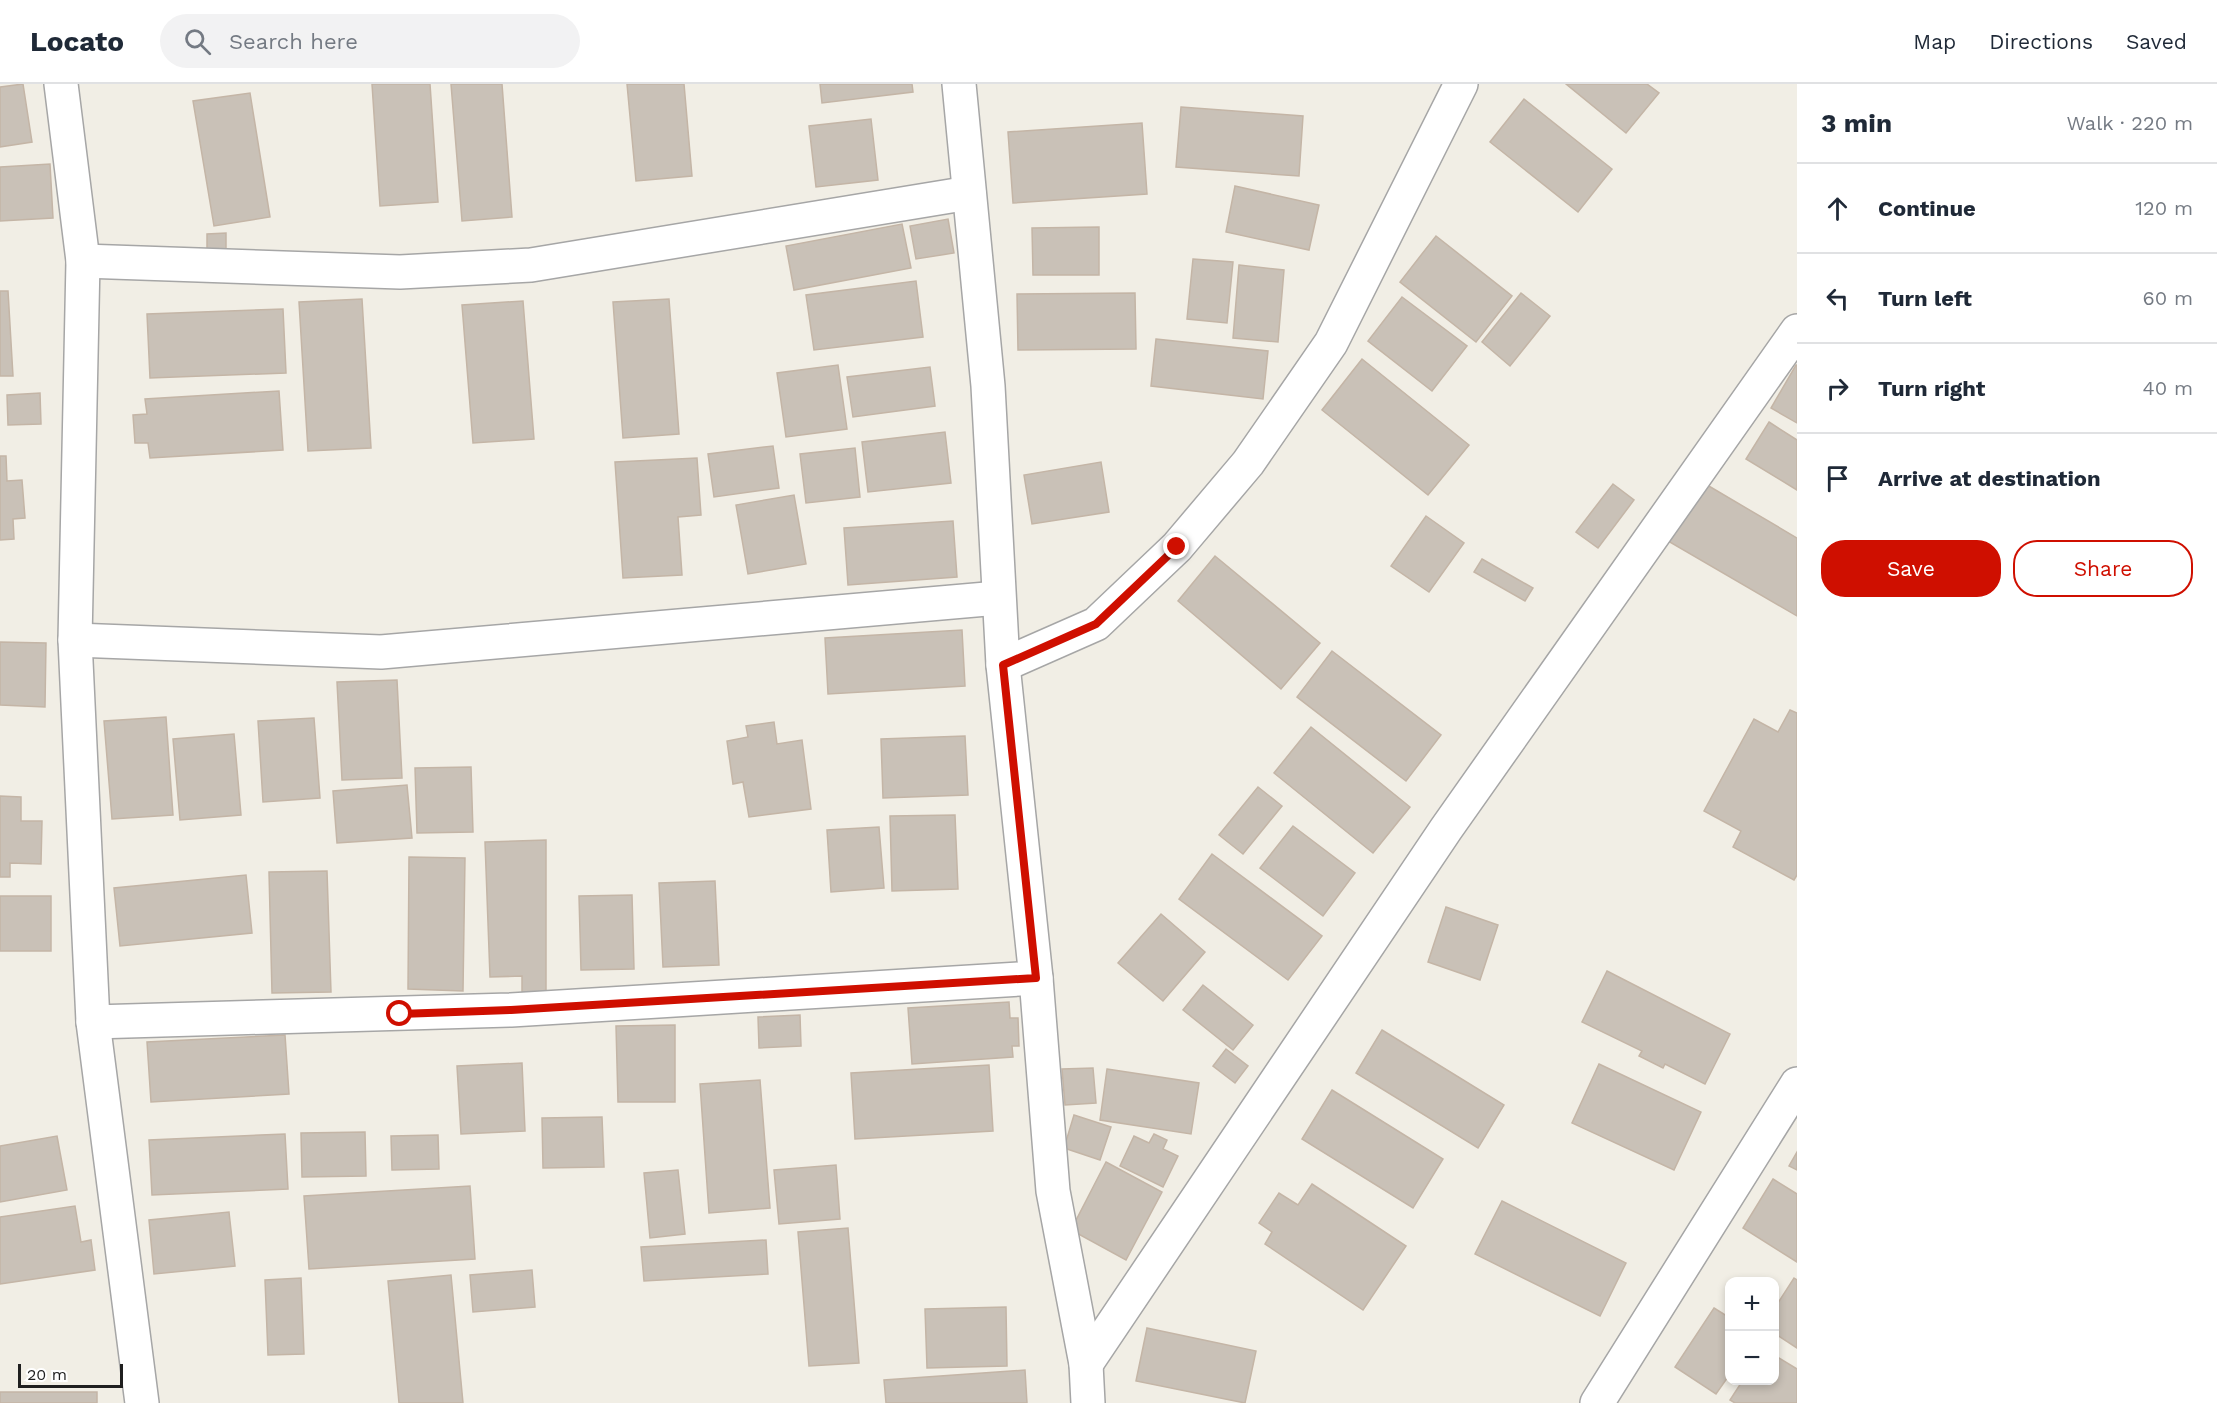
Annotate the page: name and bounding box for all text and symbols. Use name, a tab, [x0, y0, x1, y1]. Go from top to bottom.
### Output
search box	[160, 14, 580, 68]
text: Locato	[30, 25, 124, 58]
icon: search	[181, 25, 214, 58]
text: Search here	[229, 29, 358, 54]
text: Map	[1913, 29, 1956, 54]
text: Directions	[1989, 29, 2093, 54]
text: Saved	[2126, 29, 2187, 54]
text: 3 min	[1821, 108, 1892, 138]
text: Walk · 220 m	[2066, 111, 2193, 135]
icon: ahead	[1821, 192, 1854, 225]
text: Continue	[1878, 196, 1976, 221]
text: 120 m	[2135, 196, 2193, 220]
icon: left	[1821, 282, 1854, 315]
text: Turn left	[1878, 286, 1972, 311]
text: 60 m	[2143, 286, 2193, 310]
icon: right	[1821, 372, 1854, 405]
text: Turn right	[1878, 376, 1985, 401]
text: 40 m	[2142, 376, 2193, 400]
icon: arrive	[1821, 462, 1854, 495]
text: Arrive at destination	[1878, 466, 2101, 491]
route end	[1163, 533, 1189, 559]
button: Save	[1821, 540, 2001, 597]
button: Share	[2013, 540, 2193, 597]
route start	[386, 1000, 412, 1026]
map controls	[1725, 1277, 1779, 1385]
button: +	[1725, 1277, 1779, 1331]
button: −	[1725, 1331, 1779, 1385]
scale bar	[18, 1361, 123, 1388]
text: 20 m	[27, 1365, 67, 1384]

